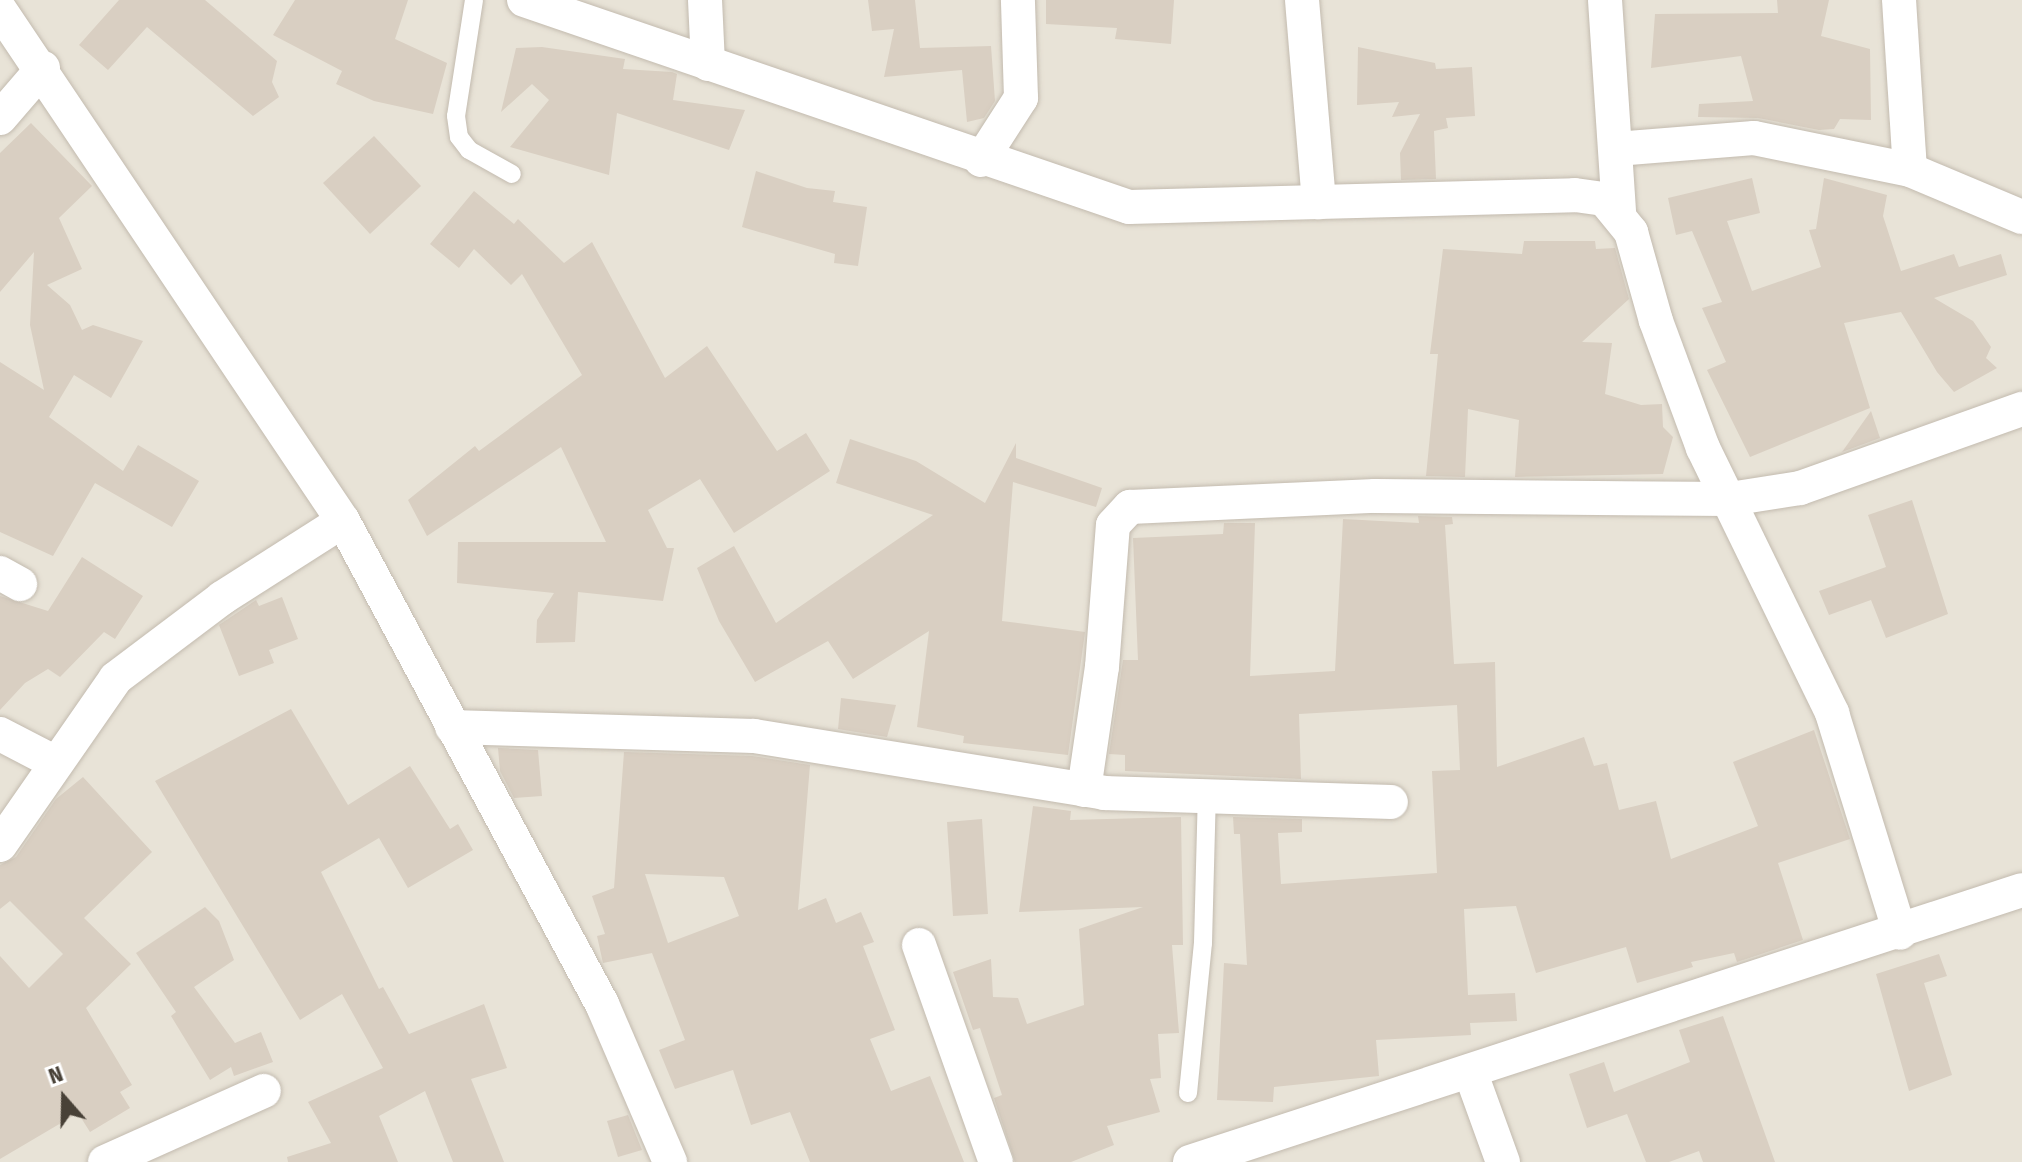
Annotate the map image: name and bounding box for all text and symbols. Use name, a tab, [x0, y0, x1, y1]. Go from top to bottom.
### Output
north arrow	[24, 1058, 104, 1138]
text: N	[45, 1060, 66, 1090]

